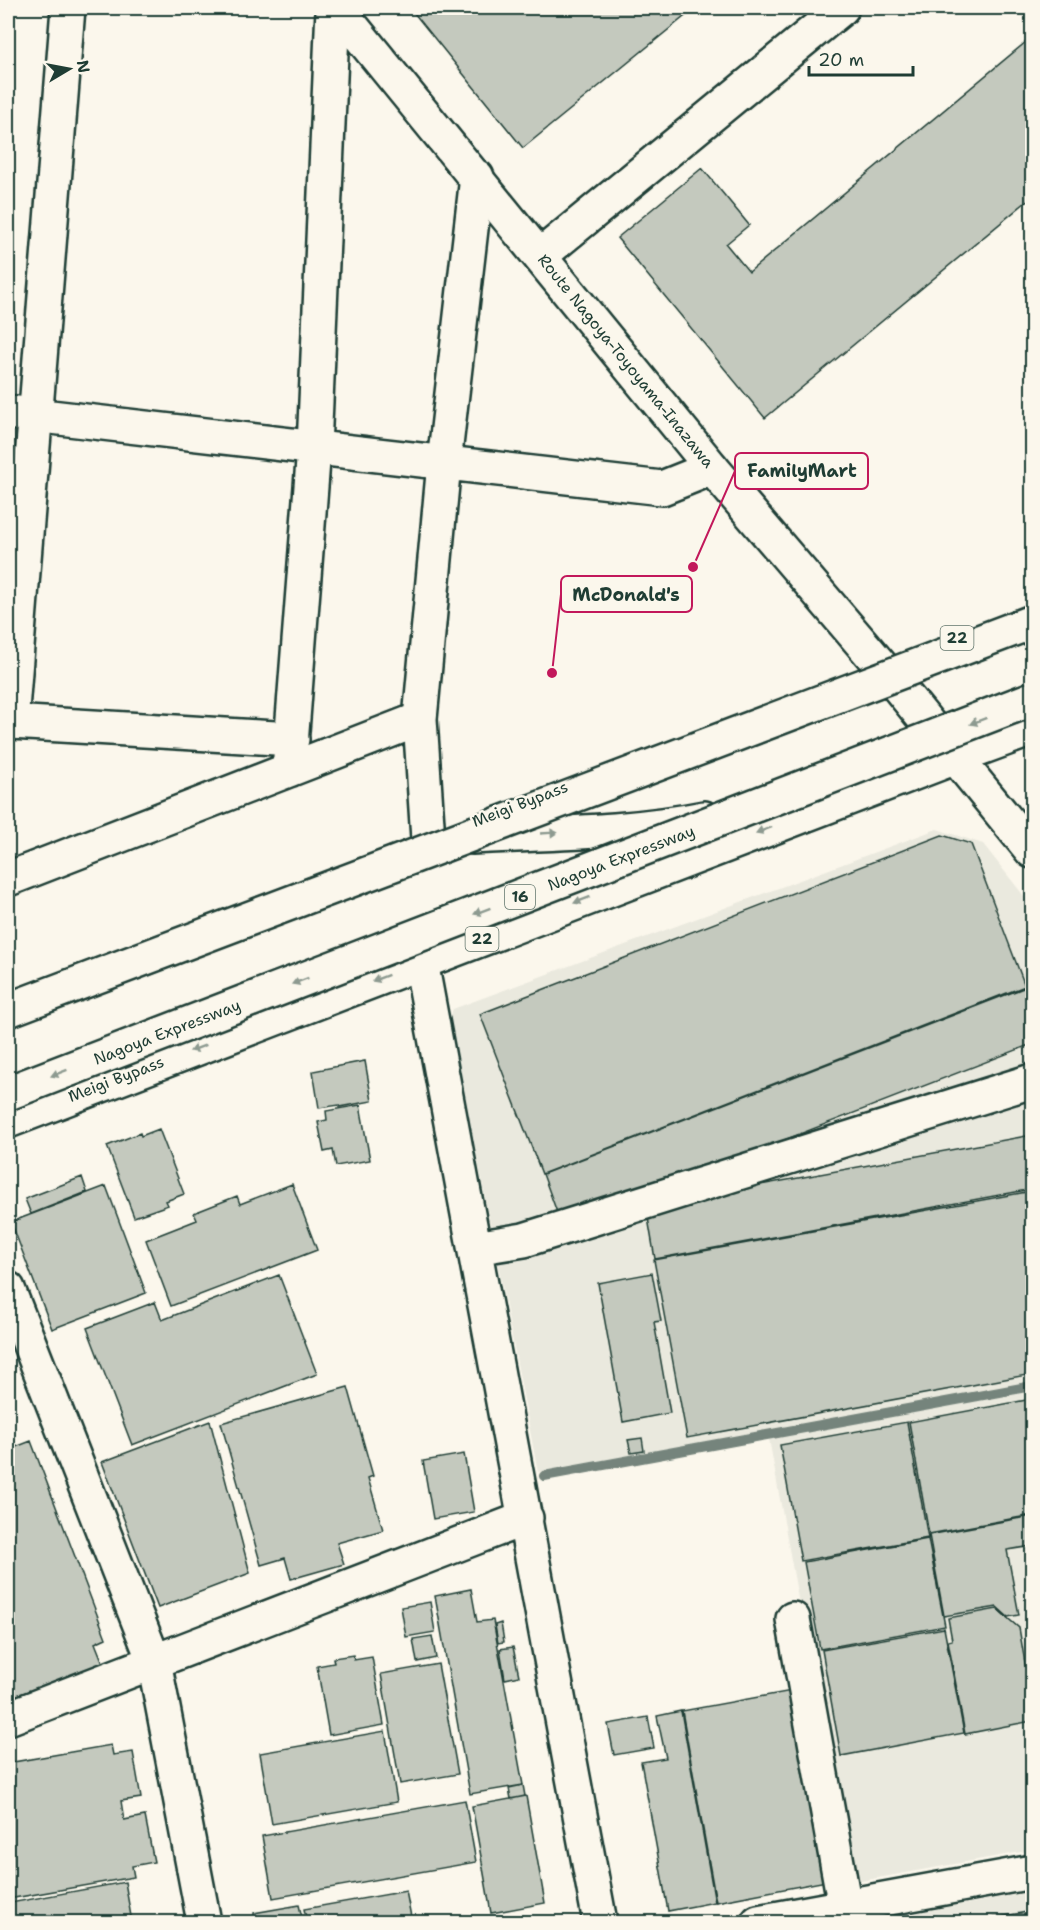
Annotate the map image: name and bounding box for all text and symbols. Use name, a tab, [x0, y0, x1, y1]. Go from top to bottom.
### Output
north arrow	[39, 39, 99, 99]
scale bar	[809, 39, 912, 77]
text: 20 m	[818, 48, 864, 72]
text: N	[72, 58, 95, 75]
street label: Route Nagoya-Toyoyama-Inazawa	[533, 250, 719, 472]
callout: FamilyMart	[735, 453, 868, 489]
text: FamilyMart	[747, 459, 857, 483]
callout: McDonald's	[561, 576, 692, 612]
text: McDonald's	[572, 583, 680, 607]
road number: 22	[940, 626, 974, 650]
one-way arrow	[969, 716, 987, 726]
street label: Meigi Bypass	[469, 776, 571, 832]
street label: Nagoya Expressway	[544, 820, 698, 896]
one-way arrow	[755, 826, 773, 836]
one-way arrow	[540, 828, 559, 837]
road number: 16	[505, 885, 535, 909]
one-way arrow	[573, 896, 591, 906]
one-way arrow	[473, 906, 491, 916]
road number: 22	[466, 927, 498, 951]
one-way arrow	[371, 973, 389, 983]
one-way arrow	[291, 977, 309, 986]
street label: Nagoya Expressway	[90, 994, 244, 1070]
one-way arrow	[189, 1043, 207, 1053]
street label: Meigi Bypass	[65, 1051, 167, 1107]
one-way arrow	[50, 1069, 68, 1079]

